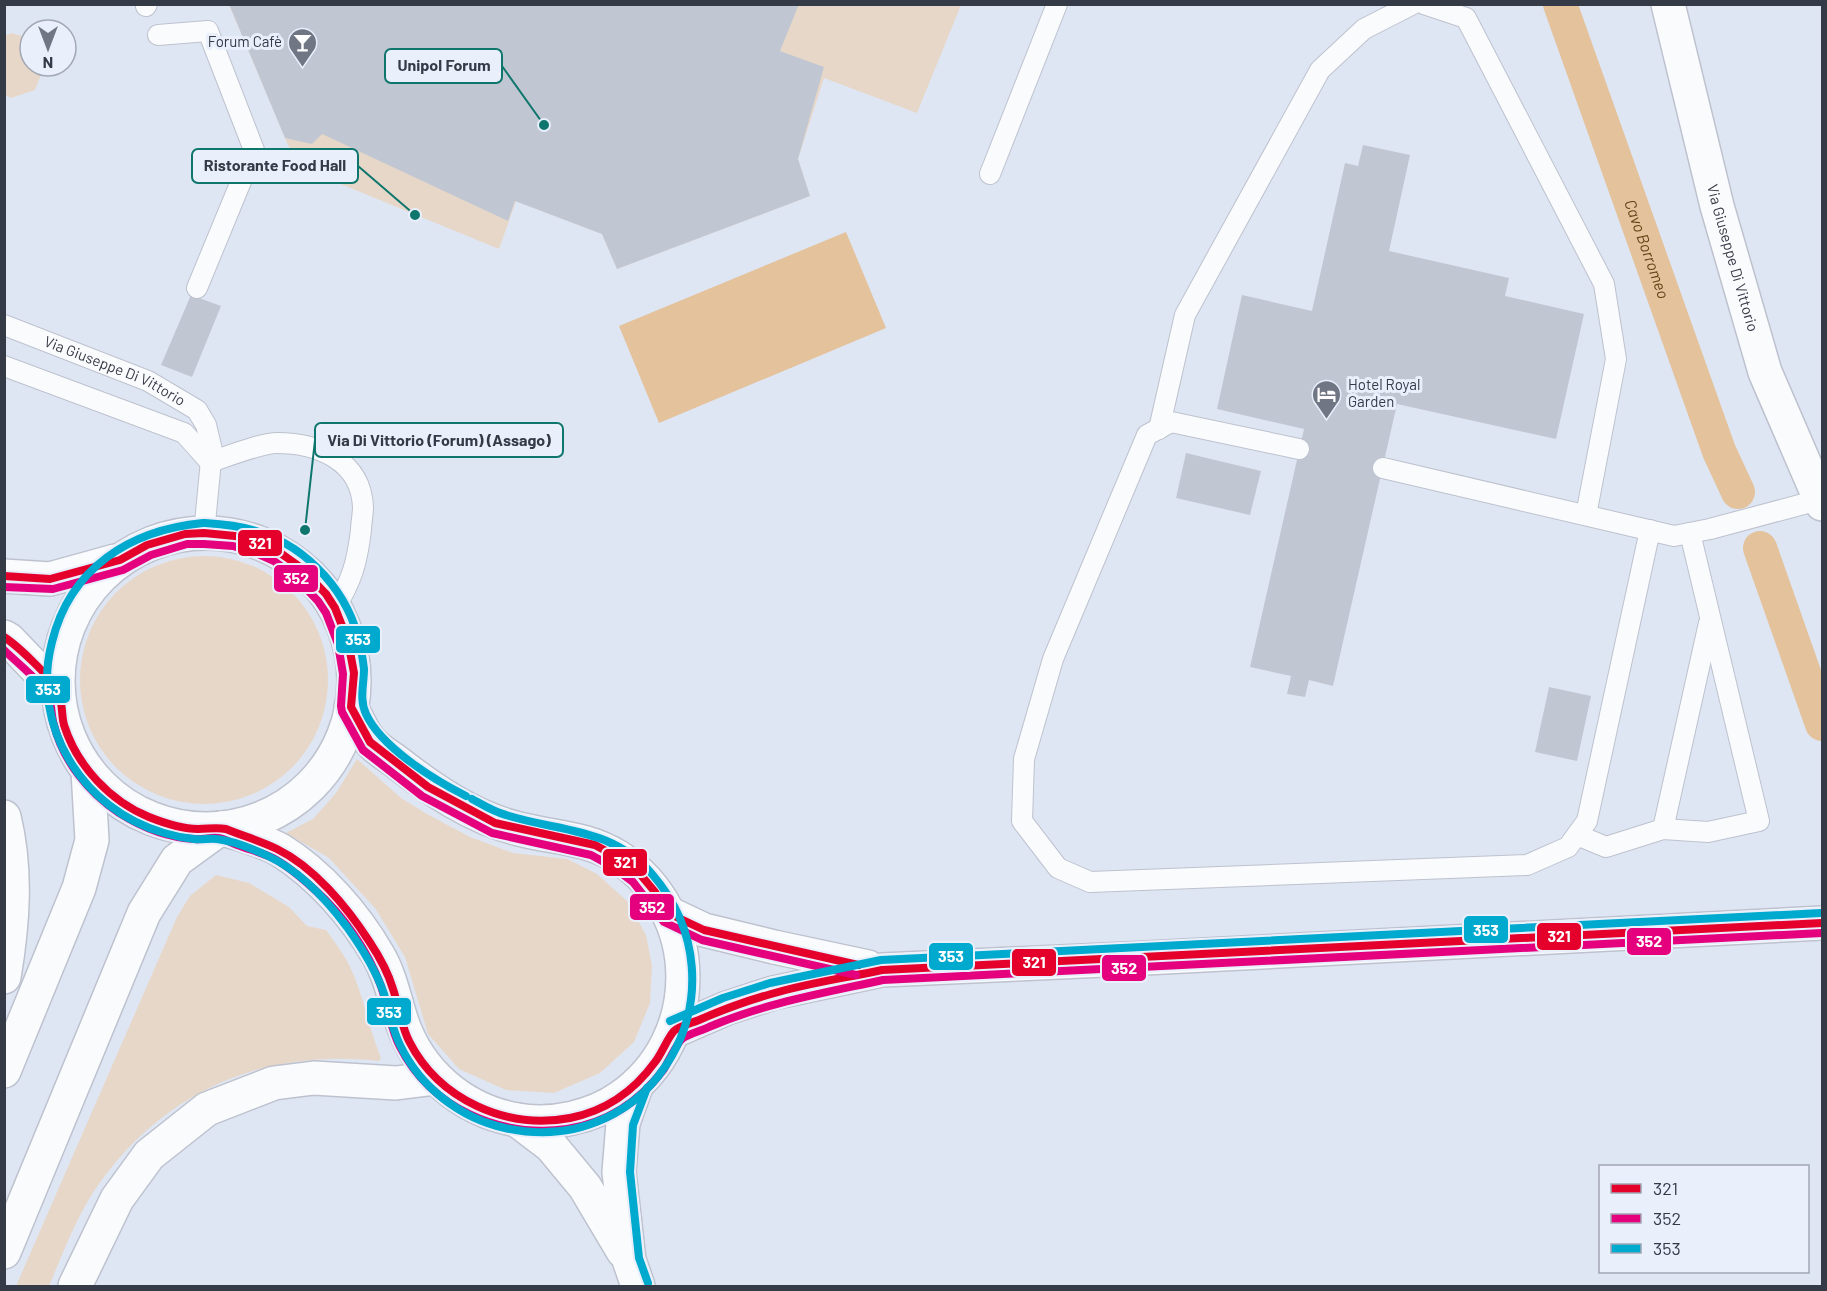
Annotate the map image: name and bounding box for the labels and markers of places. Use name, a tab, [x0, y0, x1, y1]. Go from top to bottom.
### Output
bar icon: Forum Cafè	[287, 26, 319, 68]
place label: Forum Cafè	[208, 32, 282, 50]
callout: Unipol Forum	[385, 49, 502, 83]
callout: Ristorante Food Hall	[192, 149, 358, 183]
place label: Hotel Royal Garden	[1348, 375, 1420, 410]
hotel icon: Hotel Royal Garden	[1311, 378, 1343, 420]
callout: Via Di Vittorio (Forum) (Assago)	[315, 423, 563, 457]

